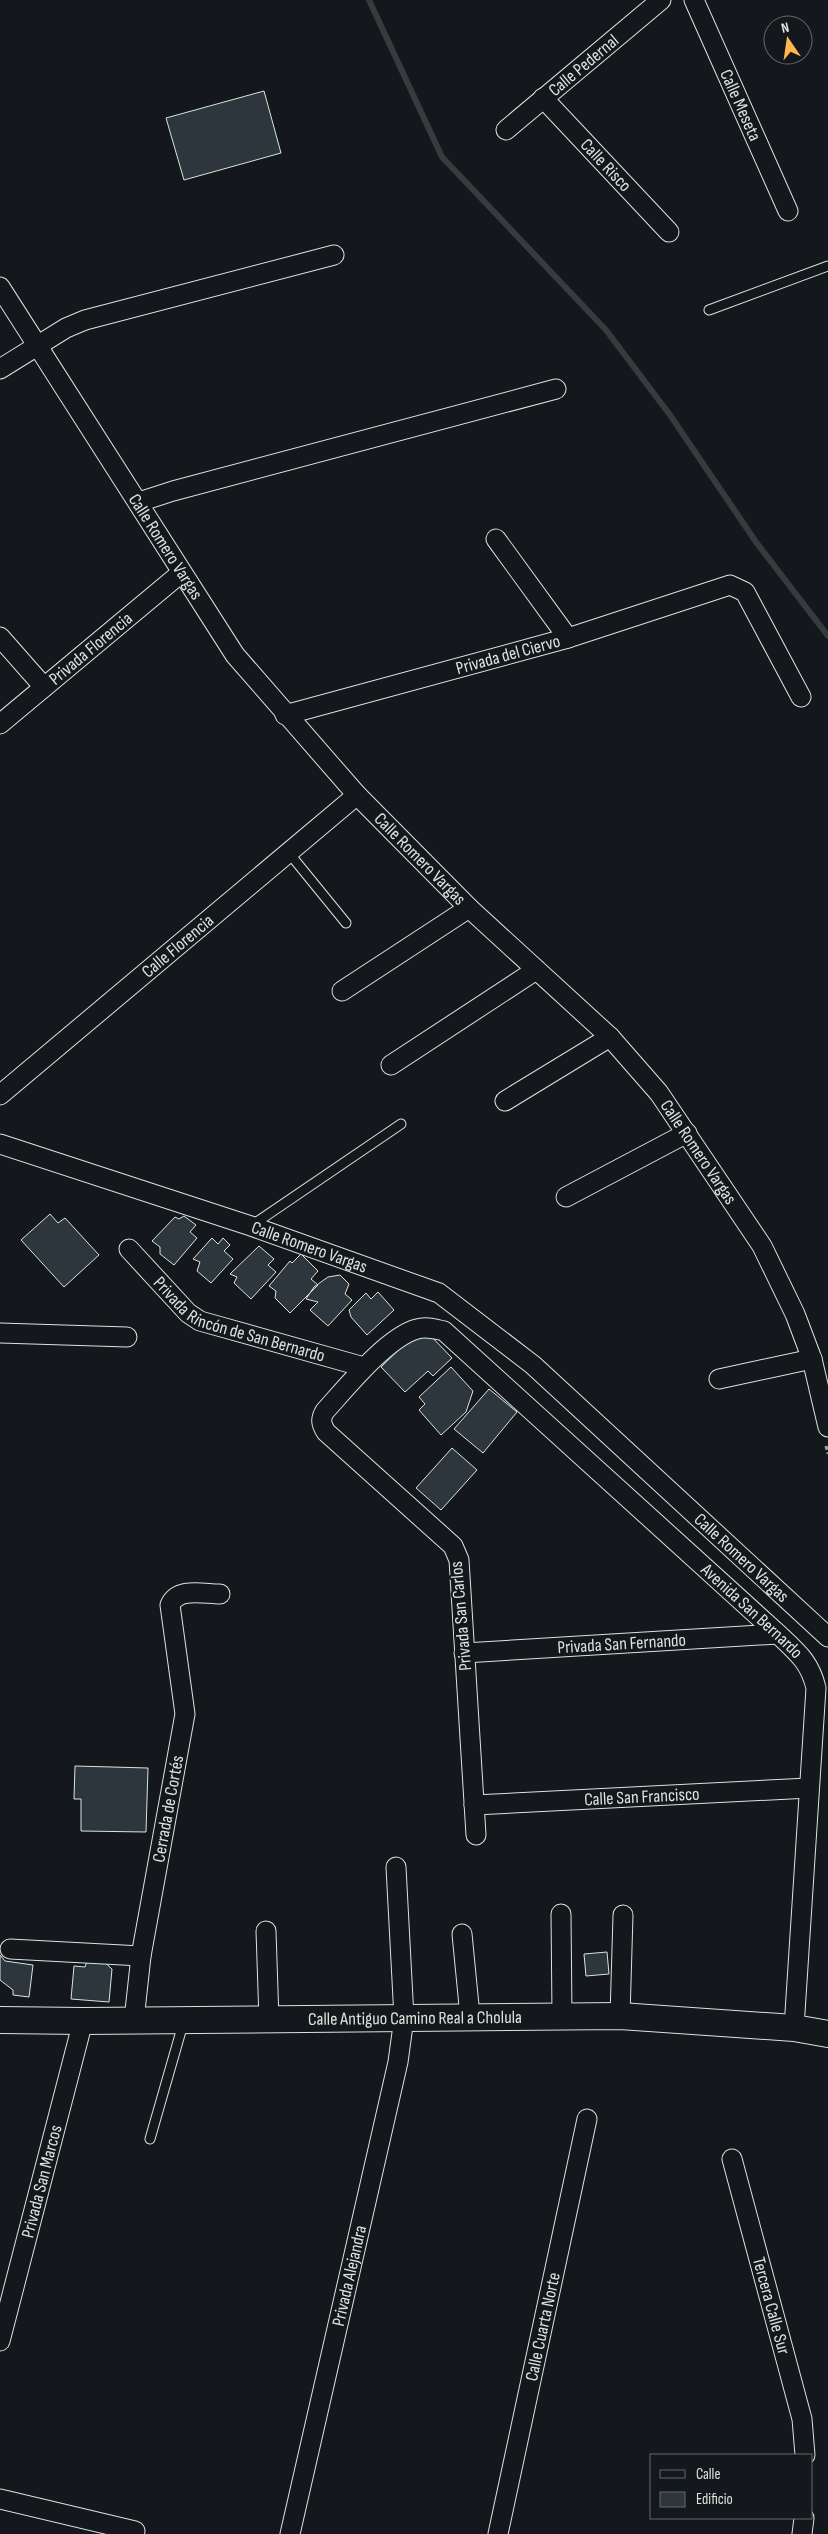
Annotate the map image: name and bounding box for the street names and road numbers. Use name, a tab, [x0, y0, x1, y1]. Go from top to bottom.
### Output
street label: Calle Pedernal	[544, 30, 623, 100]
street label: Calle Meseta	[716, 66, 766, 144]
street label: Calle Risco	[576, 134, 636, 196]
street label: Calle Romero Vargas	[124, 490, 207, 603]
street label: Privada Florencia	[45, 608, 137, 689]
street label: Privada del Ciervo	[453, 630, 562, 679]
street label: Calle Romero Vargas	[370, 808, 470, 909]
street label: Calle Florencia	[137, 910, 218, 982]
street label: Calle Romero Vargas	[656, 1096, 741, 1208]
street label: Calle Romero Vargas	[249, 1217, 370, 1277]
street label: Privada Rincón de San Bernardo	[149, 1272, 327, 1366]
street label: Calle Romero Vargas	[690, 1509, 794, 1606]
street label: Avenida San Bernardo	[696, 1558, 807, 1662]
street label: Privada San Carlos	[446, 1560, 476, 1672]
street label: Privada San Fernando	[557, 1629, 687, 1658]
street label: Cerrada de Cortés	[148, 1754, 188, 1864]
street label: Calle San Francisco	[584, 1783, 700, 1810]
street label: Calle Antiguo Camino Real a Cholula	[308, 2006, 522, 2029]
street label: Privada San Marcos	[17, 2123, 66, 2240]
street label: Privada Alejandra	[327, 2223, 371, 2328]
street label: Tercera Calle Sur	[748, 2255, 795, 2357]
street label: Calle Cuarta Norte	[521, 2270, 564, 2383]

